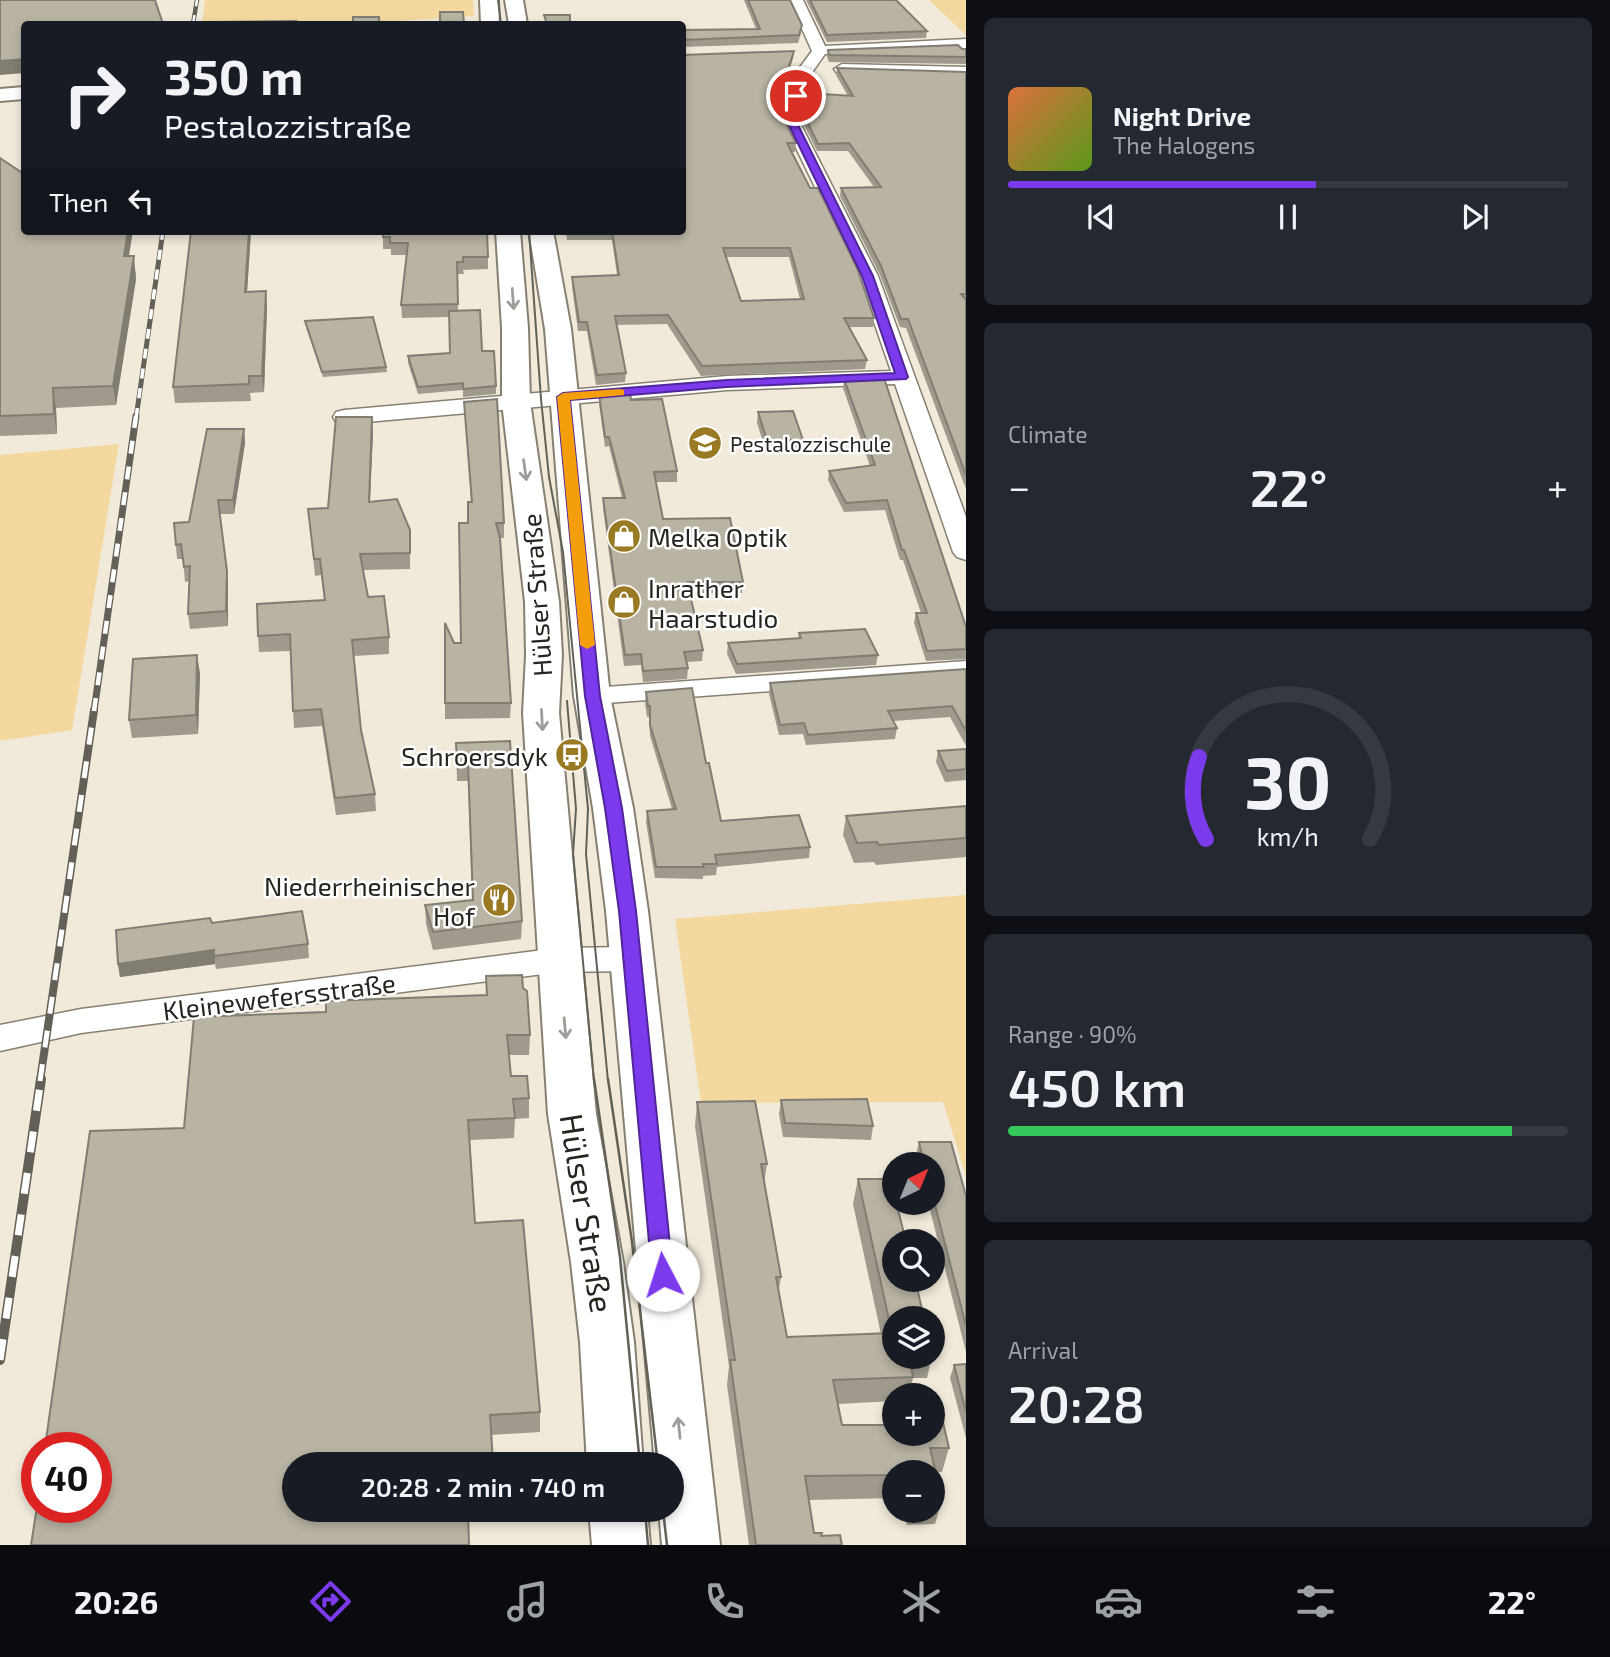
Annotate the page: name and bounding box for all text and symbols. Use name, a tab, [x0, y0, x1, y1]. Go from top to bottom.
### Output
text: 350 m	[164, 46, 304, 105]
icon: right	[49, 49, 140, 140]
pin	[766, 66, 826, 126]
icon: arrive	[777, 77, 815, 115]
text: Night Drive	[1113, 100, 1251, 131]
text: Pestalozzistraße	[164, 106, 412, 144]
text: The Halogens	[1113, 131, 1255, 159]
icon: left	[122, 182, 160, 220]
text: Then	[49, 186, 108, 217]
icon: previous	[1082, 198, 1120, 236]
icon: pause	[1269, 198, 1307, 236]
icon: next	[1456, 198, 1494, 236]
one-way arrow	[507, 287, 520, 310]
text: Climate	[1008, 420, 1088, 448]
school or university icon: Pestalozzischule	[686, 424, 724, 462]
place label: Pestalozzischule	[730, 431, 891, 456]
text: 22°	[1250, 455, 1328, 517]
one-way arrow	[519, 458, 532, 480]
text: −	[1008, 463, 1030, 509]
text: +	[1547, 463, 1568, 509]
street label: Hülser Straße	[515, 512, 557, 678]
shop icon: Melka Optik	[605, 517, 643, 555]
place label: Melka Optik	[648, 521, 788, 552]
place label: Inrather Haarstudio	[648, 572, 778, 633]
shop icon: Inrather Haarstudio	[605, 583, 643, 621]
one-way arrow	[536, 709, 549, 731]
bus stop icon: Schroersdyk	[553, 736, 591, 774]
text: 30	[1244, 736, 1332, 824]
place label: Schroersdyk	[401, 740, 548, 771]
text: km/h	[1257, 820, 1319, 850]
place label: Niederrheinischer Hof	[264, 870, 476, 931]
restaurant icon: Niederrheinischer Hof	[480, 881, 518, 919]
street label: Kleinewefersstraße	[161, 966, 397, 1026]
one-way arrow	[559, 1017, 572, 1039]
text: Range · 90%	[1008, 1020, 1137, 1048]
text: 450 km	[1008, 1055, 1186, 1117]
street label: Hülser Straße	[554, 1111, 622, 1315]
north arrow	[882, 1152, 945, 1214]
map controls	[882, 1152, 945, 1523]
button: search	[882, 1229, 945, 1292]
position arrow	[626, 1238, 700, 1312]
button: layers	[882, 1306, 945, 1369]
text: Arrival	[1008, 1336, 1078, 1364]
text: 20:28	[1008, 1371, 1145, 1433]
button: +	[882, 1383, 945, 1446]
one-way arrow	[672, 1418, 685, 1440]
speed limit sign: 40	[21, 1432, 112, 1523]
button: −	[882, 1460, 945, 1523]
text: 20:28 · 2 min · 740 m	[361, 1471, 605, 1502]
icon: directions	[306, 1577, 355, 1626]
icon: music	[503, 1577, 552, 1626]
icon: phone	[700, 1577, 749, 1626]
icon: climate	[897, 1577, 946, 1626]
icon: car	[1094, 1577, 1143, 1626]
icon: filters	[1291, 1577, 1340, 1626]
text: 20:26	[74, 1582, 158, 1620]
text: 22°	[1488, 1582, 1536, 1620]

